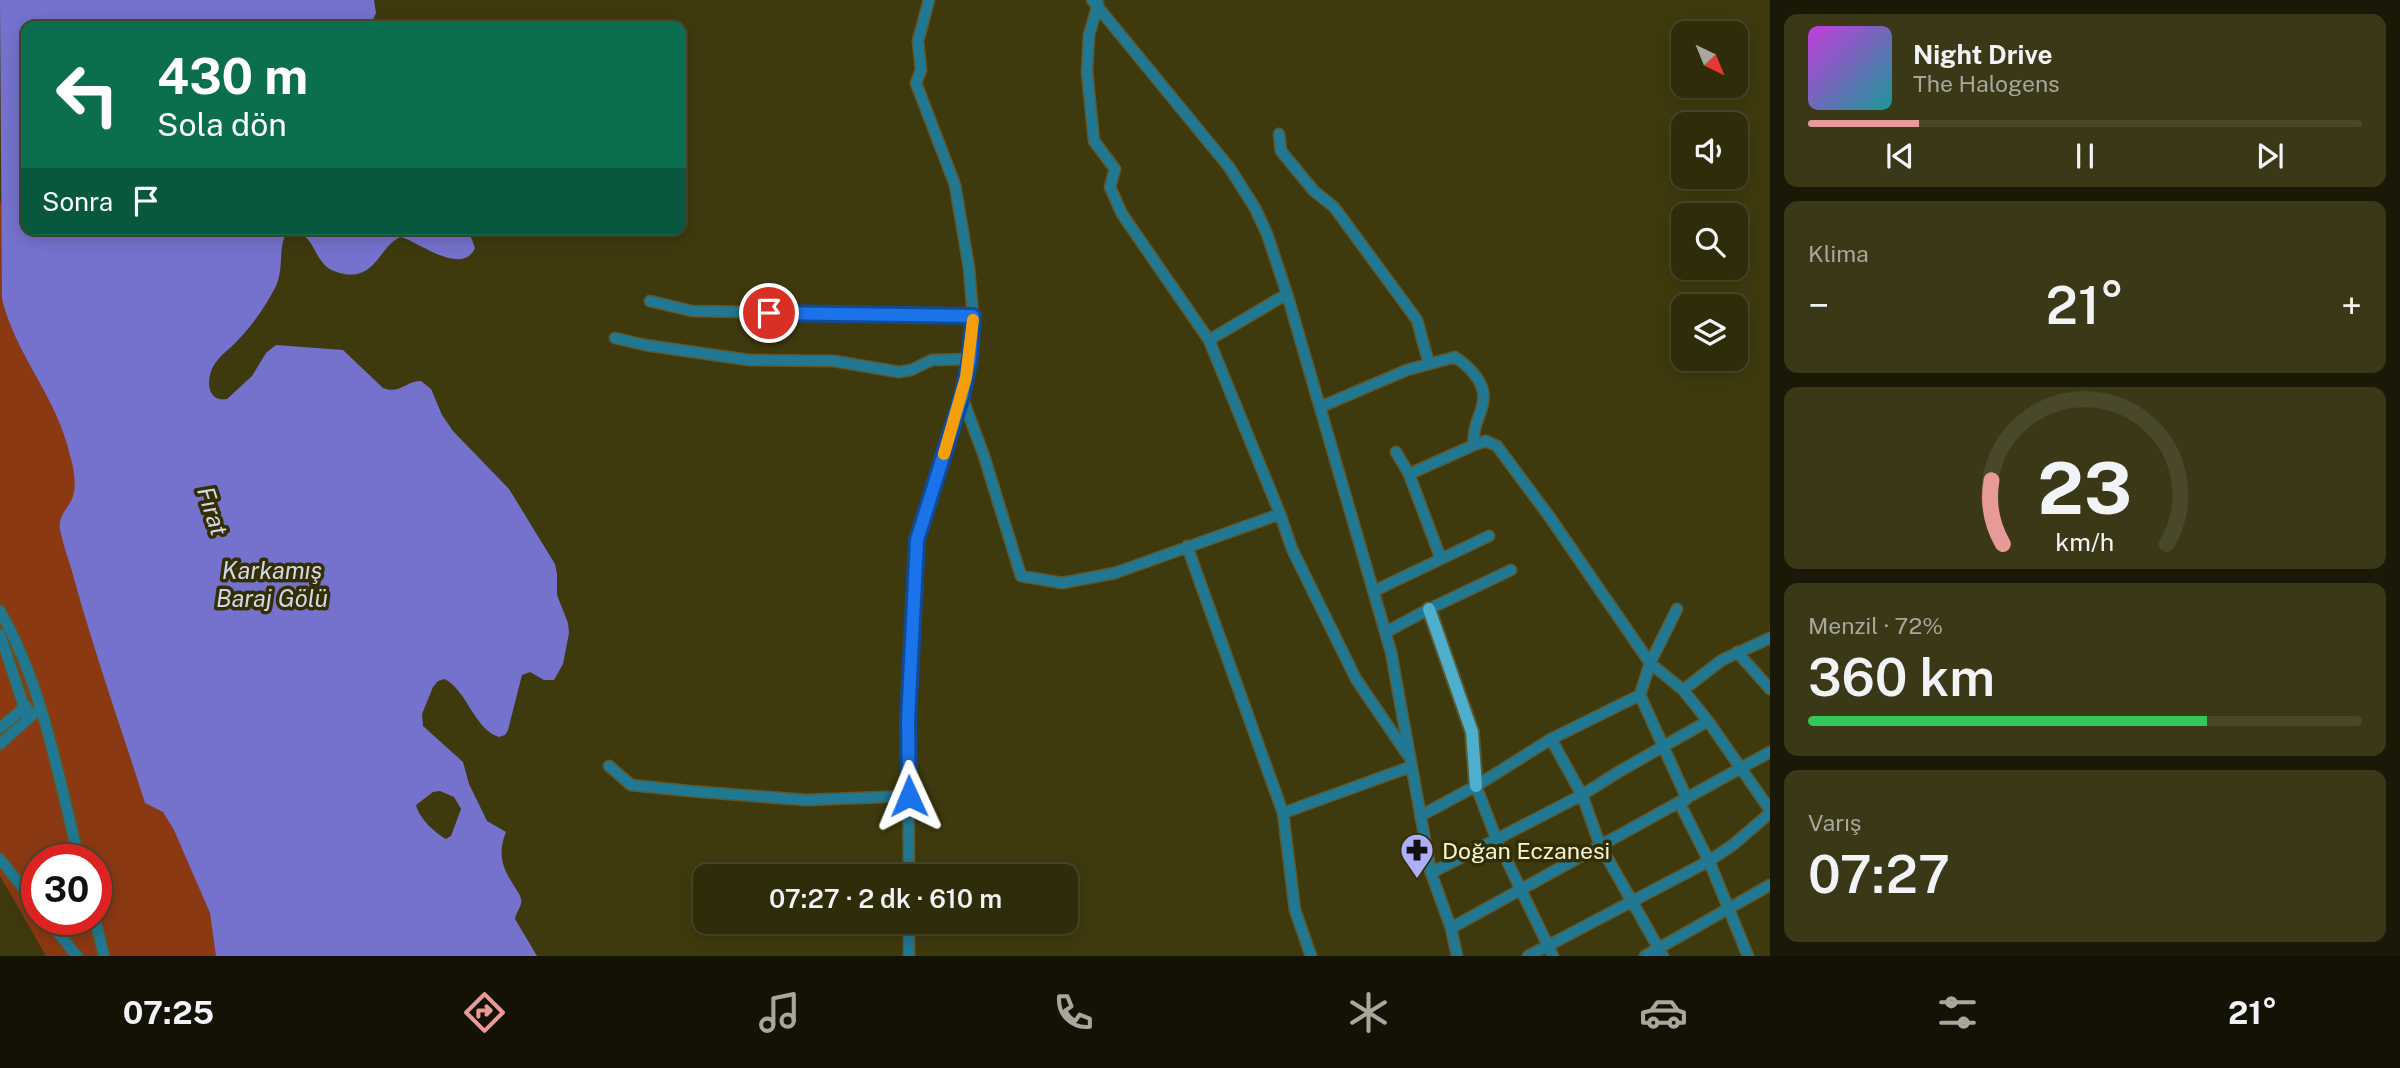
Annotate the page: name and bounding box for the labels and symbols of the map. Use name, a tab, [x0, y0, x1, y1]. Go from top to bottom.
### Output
north arrow	[1671, 21, 1748, 98]
pin	[739, 283, 799, 343]
water label: Fırat	[192, 483, 234, 539]
water label: Karkamış Baraj Gölü	[216, 556, 328, 612]
position arrow	[872, 759, 946, 833]
pharmacy icon: Doğan Eczanesi	[1398, 831, 1436, 880]
place label: Doğan Eczanesi	[1442, 837, 1610, 864]
speed limit sign: 30	[21, 844, 112, 935]

